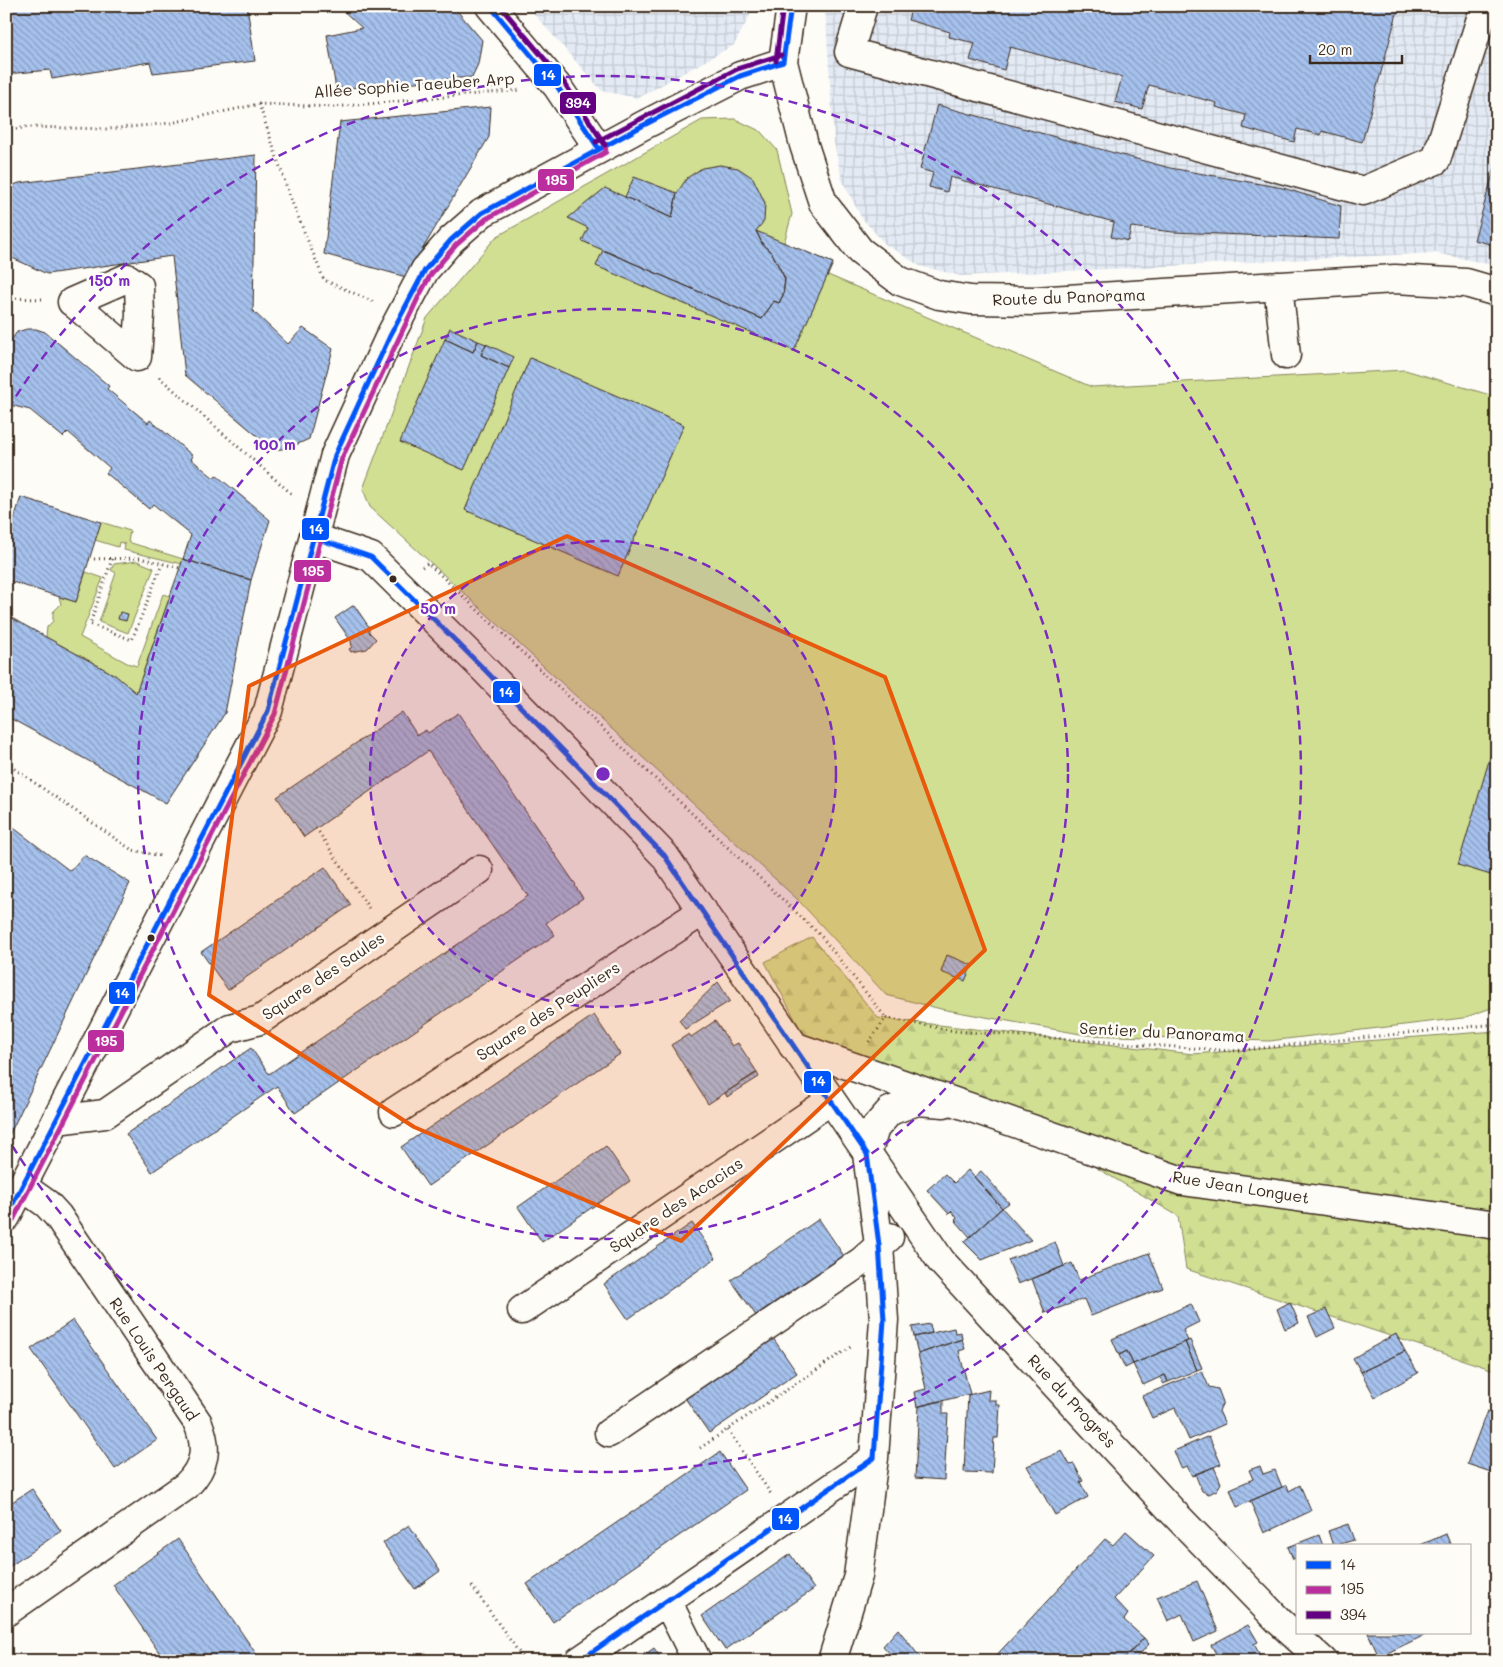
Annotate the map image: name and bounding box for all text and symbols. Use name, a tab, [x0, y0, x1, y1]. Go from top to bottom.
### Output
scale bar	[1310, 32, 1403, 64]
text: 20 m	[1318, 39, 1352, 59]
line badge: 14	[533, 63, 562, 87]
text: 14	[540, 65, 556, 84]
street label: Allée Sophie Taeuber Arp	[313, 67, 515, 102]
line badge: 394	[559, 91, 597, 115]
text: 394	[565, 93, 591, 112]
line badge: 195	[537, 168, 575, 192]
text: 195	[545, 170, 567, 189]
text: 150 m	[88, 270, 130, 290]
street label: Route du Panorama	[992, 283, 1146, 310]
text: 100 m	[252, 434, 296, 454]
line badge: 14	[301, 517, 330, 541]
text: 14	[308, 519, 324, 538]
line badge: 195	[293, 559, 332, 583]
text: 195	[302, 561, 324, 580]
unlabelled marker	[388, 574, 398, 584]
text: 50 m	[420, 598, 456, 618]
line badge: 14	[492, 680, 521, 704]
text: 14	[498, 682, 514, 701]
centre of rings	[594, 765, 612, 783]
street label: Square des Saules	[257, 927, 388, 1024]
unlabelled marker	[146, 933, 156, 943]
street label: Square des Peupliers	[472, 956, 623, 1065]
line badge: 14	[108, 981, 136, 1005]
text: 14	[114, 983, 130, 1002]
street label: Sentier du Panorama	[1079, 1017, 1245, 1046]
line badge: 195	[87, 1029, 125, 1053]
text: 195	[95, 1031, 117, 1050]
line badge: 14	[803, 1070, 832, 1094]
text: 14	[810, 1071, 826, 1090]
street label: Square des Acacias	[605, 1152, 746, 1257]
street label: Rue Jean Longuet	[1171, 1165, 1311, 1208]
street label: Rue Louis Pergaud	[105, 1293, 203, 1424]
street label: Rue du Progrès	[1024, 1349, 1121, 1452]
line badge: 14	[771, 1507, 800, 1531]
text: 14	[777, 1509, 793, 1528]
legend	[1296, 1544, 1470, 1634]
text: 14	[1340, 1554, 1356, 1574]
text: 195	[1340, 1578, 1364, 1598]
text: 394	[1340, 1604, 1367, 1624]

